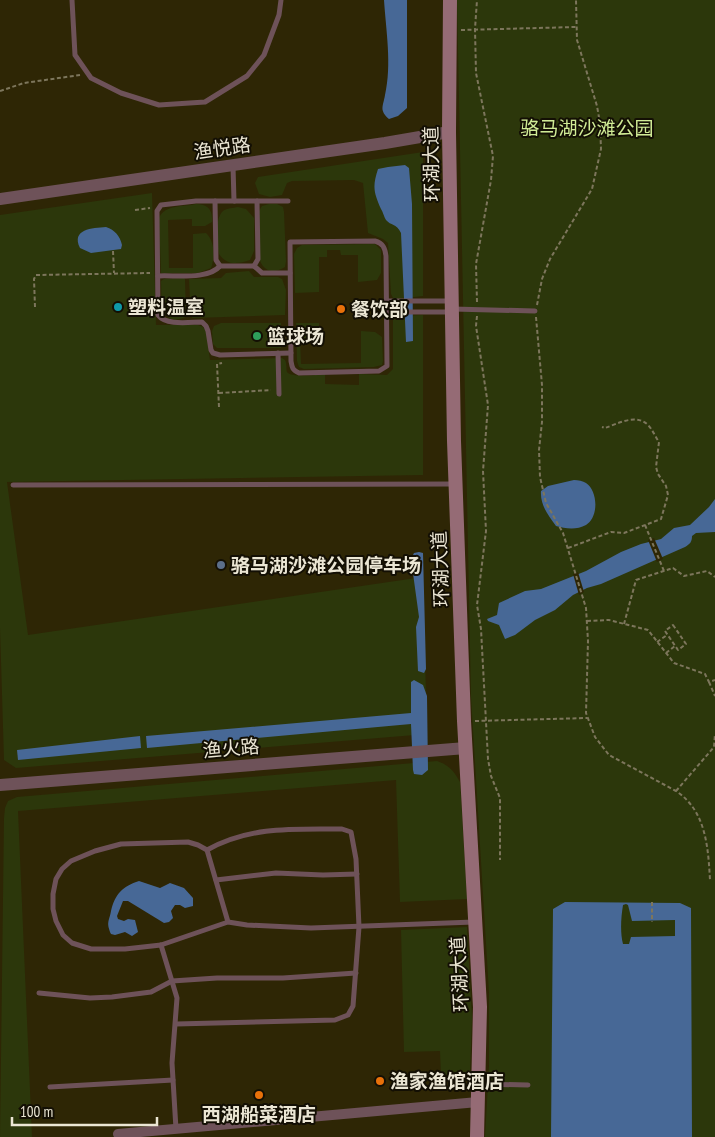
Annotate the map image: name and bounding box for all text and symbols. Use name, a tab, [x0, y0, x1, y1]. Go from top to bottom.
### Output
park label: 骆马湖沙滩公园	[520, 116, 654, 140]
street label: 环湖大道	[418, 126, 444, 202]
street label: 渔悦路	[192, 132, 252, 164]
place label: 塑料温室	[128, 295, 204, 319]
place label: 餐饮部	[351, 297, 408, 321]
marker: 塑料温室	[112, 301, 124, 313]
marker: 餐饮部	[335, 303, 347, 315]
place label: 篮球场	[267, 324, 324, 348]
marker: 篮球场	[251, 330, 263, 342]
street label: 环湖大道	[427, 531, 453, 607]
place label: 骆马湖沙滩公园停车场	[231, 553, 421, 577]
marker: 骆马湖沙滩公园停车场	[215, 559, 227, 571]
street label: 渔火路	[202, 734, 260, 762]
street label: 环湖大道	[445, 935, 473, 1013]
place label: 渔家渔馆酒店	[390, 1069, 504, 1093]
marker: 渔家渔馆酒店	[374, 1075, 386, 1087]
marker: 西湖船菜酒店	[253, 1089, 265, 1101]
scale bar	[12, 1094, 158, 1126]
text: 100 m	[20, 1102, 53, 1121]
place label: 西湖船菜酒店	[202, 1102, 316, 1126]

